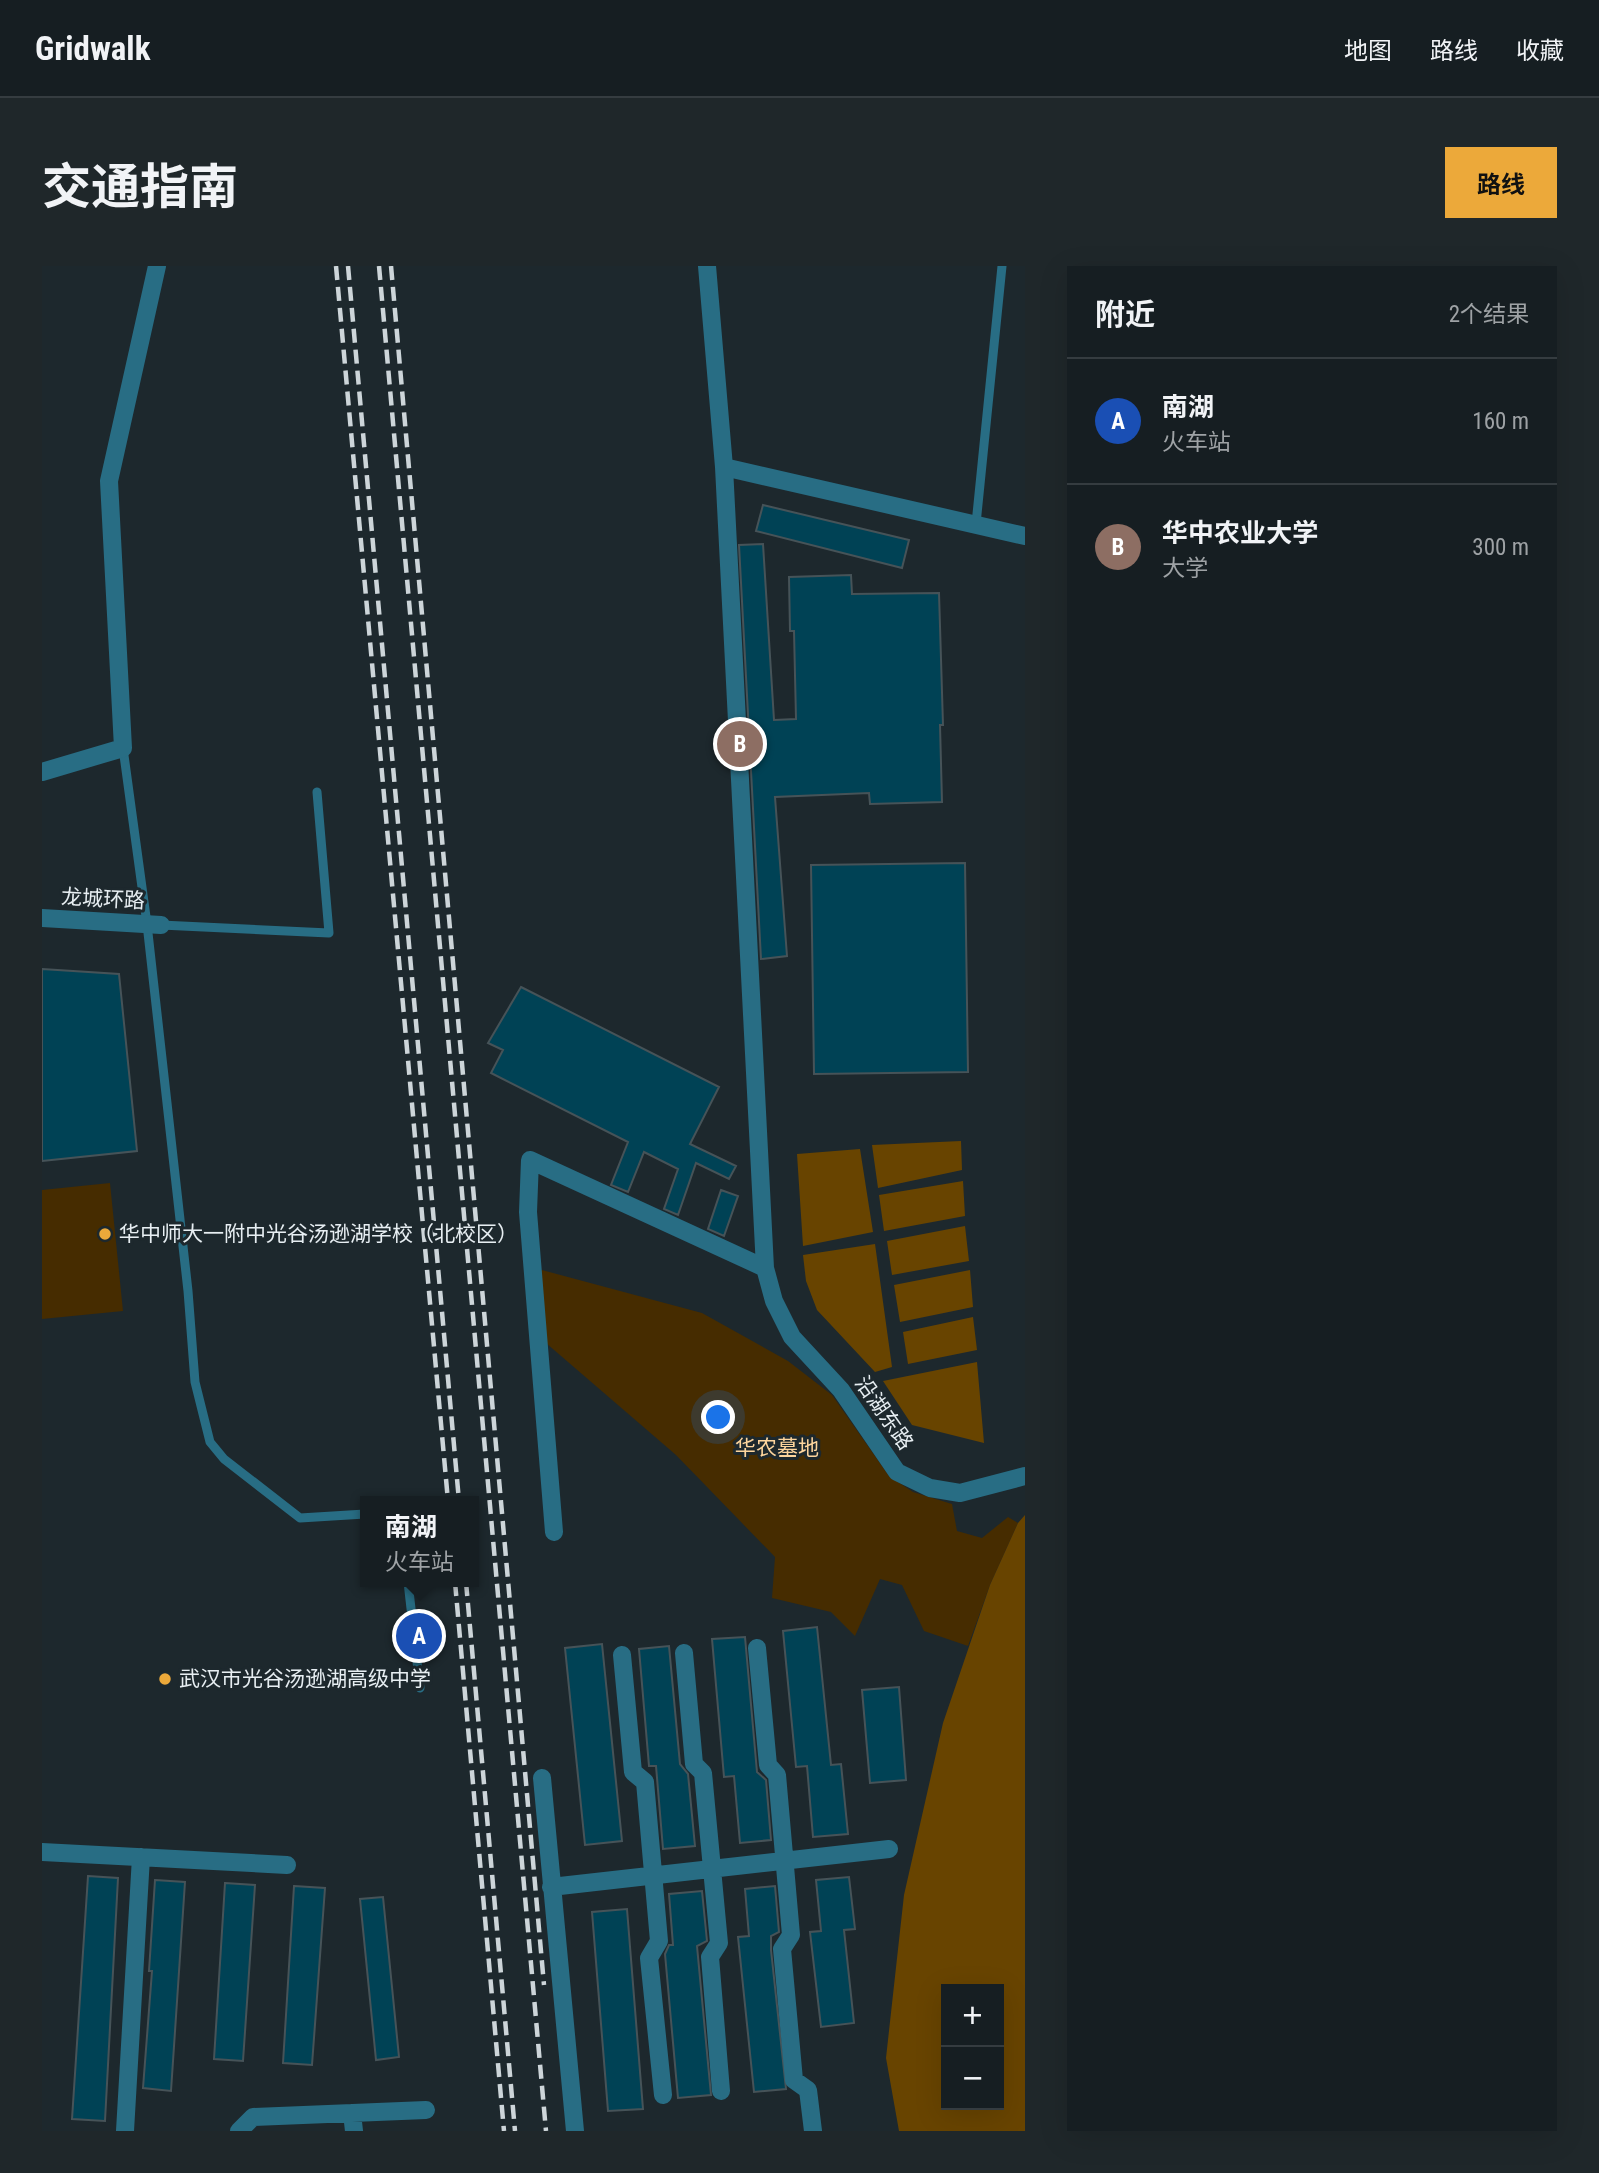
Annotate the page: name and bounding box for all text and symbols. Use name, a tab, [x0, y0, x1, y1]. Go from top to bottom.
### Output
text: Gridwalk	[35, 29, 150, 68]
text: 地图	[1344, 37, 1392, 65]
text: 路线	[1430, 37, 1478, 65]
text: 收藏	[1516, 37, 1564, 65]
button: 路线	[1445, 147, 1557, 218]
text: 交通指南	[42, 159, 238, 216]
text: 附近	[1095, 297, 1155, 332]
text: 2个结果	[1449, 301, 1529, 328]
text: 南湖	[1162, 392, 1214, 422]
text: A	[1111, 408, 1125, 435]
text: 160 m	[1472, 408, 1529, 435]
text: 火车站	[1162, 429, 1231, 456]
text: 华中农业大学	[1162, 518, 1318, 548]
text: B	[1112, 534, 1124, 561]
text: 300 m	[1472, 534, 1529, 561]
text: 大学	[1162, 555, 1208, 582]
pin: B	[717, 718, 763, 770]
street label: 龙城环路	[60, 885, 146, 913]
place label: 华中师大一附中光谷汤逊湖学校（北校区）	[119, 1222, 518, 1246]
marker: 华中师大一附中光谷汤逊湖学校（北校区）	[97, 1226, 113, 1242]
street label: 沿湖东路	[850, 1372, 918, 1454]
your location	[701, 1400, 735, 1434]
park label: 华农墓地	[735, 1436, 819, 1460]
popup	[360, 1496, 479, 1587]
text: 南湖	[385, 1512, 437, 1542]
text: 火车站	[385, 1549, 454, 1576]
pin: A	[396, 1610, 442, 1662]
place label: 武汉市光谷汤逊湖高级中学	[179, 1667, 431, 1691]
marker: 武汉市光谷汤逊湖高级中学	[157, 1671, 173, 1687]
map controls	[941, 1984, 1004, 2110]
button: +	[941, 1984, 1004, 2047]
button: −	[941, 2047, 1004, 2110]

